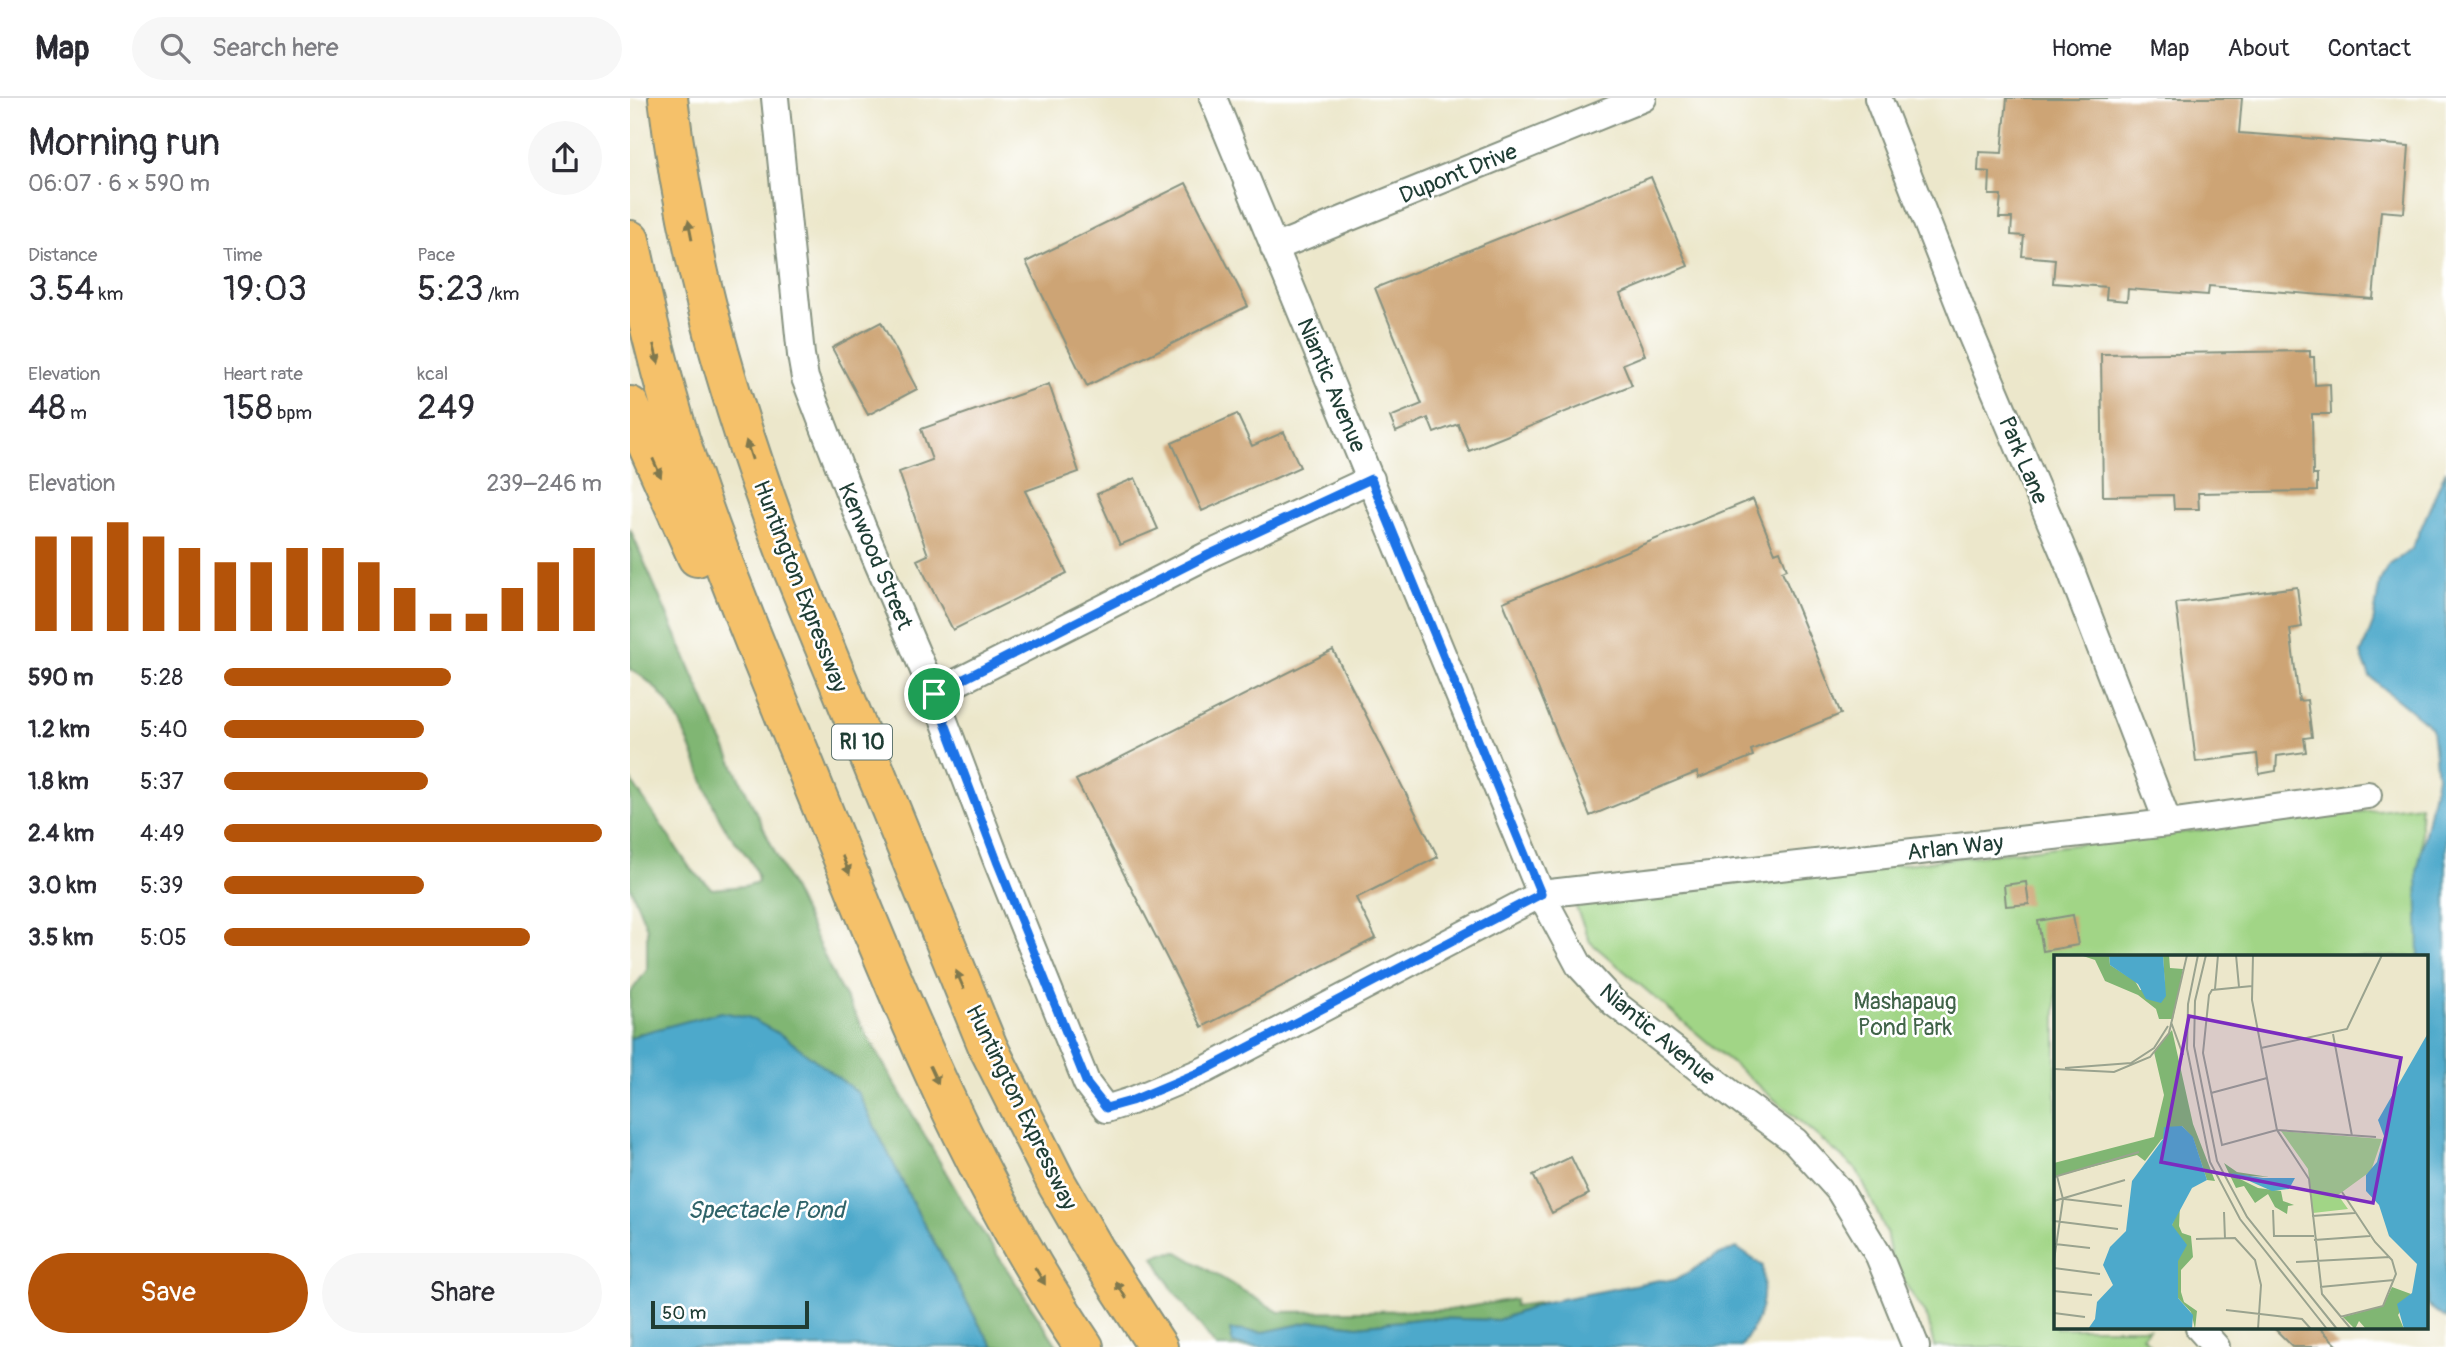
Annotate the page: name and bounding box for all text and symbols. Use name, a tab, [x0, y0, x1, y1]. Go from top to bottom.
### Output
search box	[132, 17, 622, 80]
text: Map	[35, 28, 90, 69]
icon: search	[156, 29, 194, 67]
text: Search here	[212, 32, 339, 64]
text: Home	[2051, 34, 2112, 63]
text: Map	[2150, 34, 2190, 63]
text: About	[2228, 34, 2290, 63]
text: Contact	[2328, 34, 2411, 63]
text: Morning run	[28, 119, 220, 167]
button: share	[528, 121, 602, 195]
street label: Dupont Drive	[1395, 136, 1522, 210]
text: 06:07 · 6 × 590 m	[28, 169, 210, 198]
one-way arrow	[684, 219, 695, 241]
text: Distance	[28, 243, 97, 267]
text: Time	[223, 243, 262, 267]
text: Pace	[417, 243, 455, 267]
text: 3.54	[28, 267, 94, 311]
text: 19:03	[223, 267, 307, 311]
text: 5:23	[417, 267, 484, 311]
text: km	[94, 282, 123, 306]
text: /km	[484, 282, 519, 306]
street label: Niantic Avenue	[1290, 314, 1373, 457]
one-way arrow	[651, 343, 662, 365]
text: Elevation	[28, 362, 100, 386]
text: Heart rate	[223, 362, 303, 386]
text: kcal	[417, 362, 448, 386]
text: 48	[28, 386, 66, 430]
text: 158	[223, 386, 273, 430]
text: 249	[417, 386, 475, 430]
text: m	[66, 401, 87, 425]
text: bpm	[273, 401, 312, 425]
street label: Park Lane	[1992, 412, 2055, 509]
one-way arrow	[743, 439, 753, 460]
one-way arrow	[652, 458, 663, 479]
text: Elevation	[28, 469, 116, 498]
text: 239–246 m	[487, 469, 602, 498]
street label: Huntington Expressway	[747, 476, 854, 697]
street label: Kenwood Street	[832, 478, 920, 635]
text: 590 m	[28, 663, 93, 692]
text: 5:28	[140, 663, 183, 692]
pin	[904, 664, 964, 724]
icon: arrive	[915, 675, 953, 713]
text: 1.2 km	[28, 715, 90, 744]
text: 5:40	[140, 715, 188, 744]
road number: RI 10	[832, 724, 892, 760]
text: 1.8 km	[28, 767, 89, 796]
text: 5:37	[140, 767, 184, 796]
text: 2.4 km	[28, 819, 94, 848]
text: 4:49	[140, 819, 185, 848]
street label: Arlan Way	[1905, 828, 2005, 867]
one-way arrow	[841, 855, 852, 876]
text: 3.0 km	[28, 871, 97, 900]
text: 5:39	[140, 871, 183, 900]
text: 3.5 km	[28, 923, 93, 952]
text: 5:05	[140, 923, 187, 952]
inset map	[2054, 955, 2428, 1330]
one-way arrow	[954, 970, 966, 990]
street label: Niantic Avenue	[1594, 977, 1722, 1092]
park label: Mashapaug Pond Park	[1853, 987, 1957, 1042]
street label: Huntington Expressway	[959, 1000, 1084, 1215]
one-way arrow	[928, 1065, 940, 1085]
water label: Spectacle Pond	[688, 1196, 847, 1225]
button: Save	[28, 1253, 308, 1333]
button: Share	[322, 1253, 602, 1333]
one-way arrow	[1033, 1267, 1046, 1286]
one-way arrow	[1114, 1280, 1127, 1300]
scale bar	[651, 1298, 808, 1330]
text: 50 m	[662, 1301, 706, 1325]

